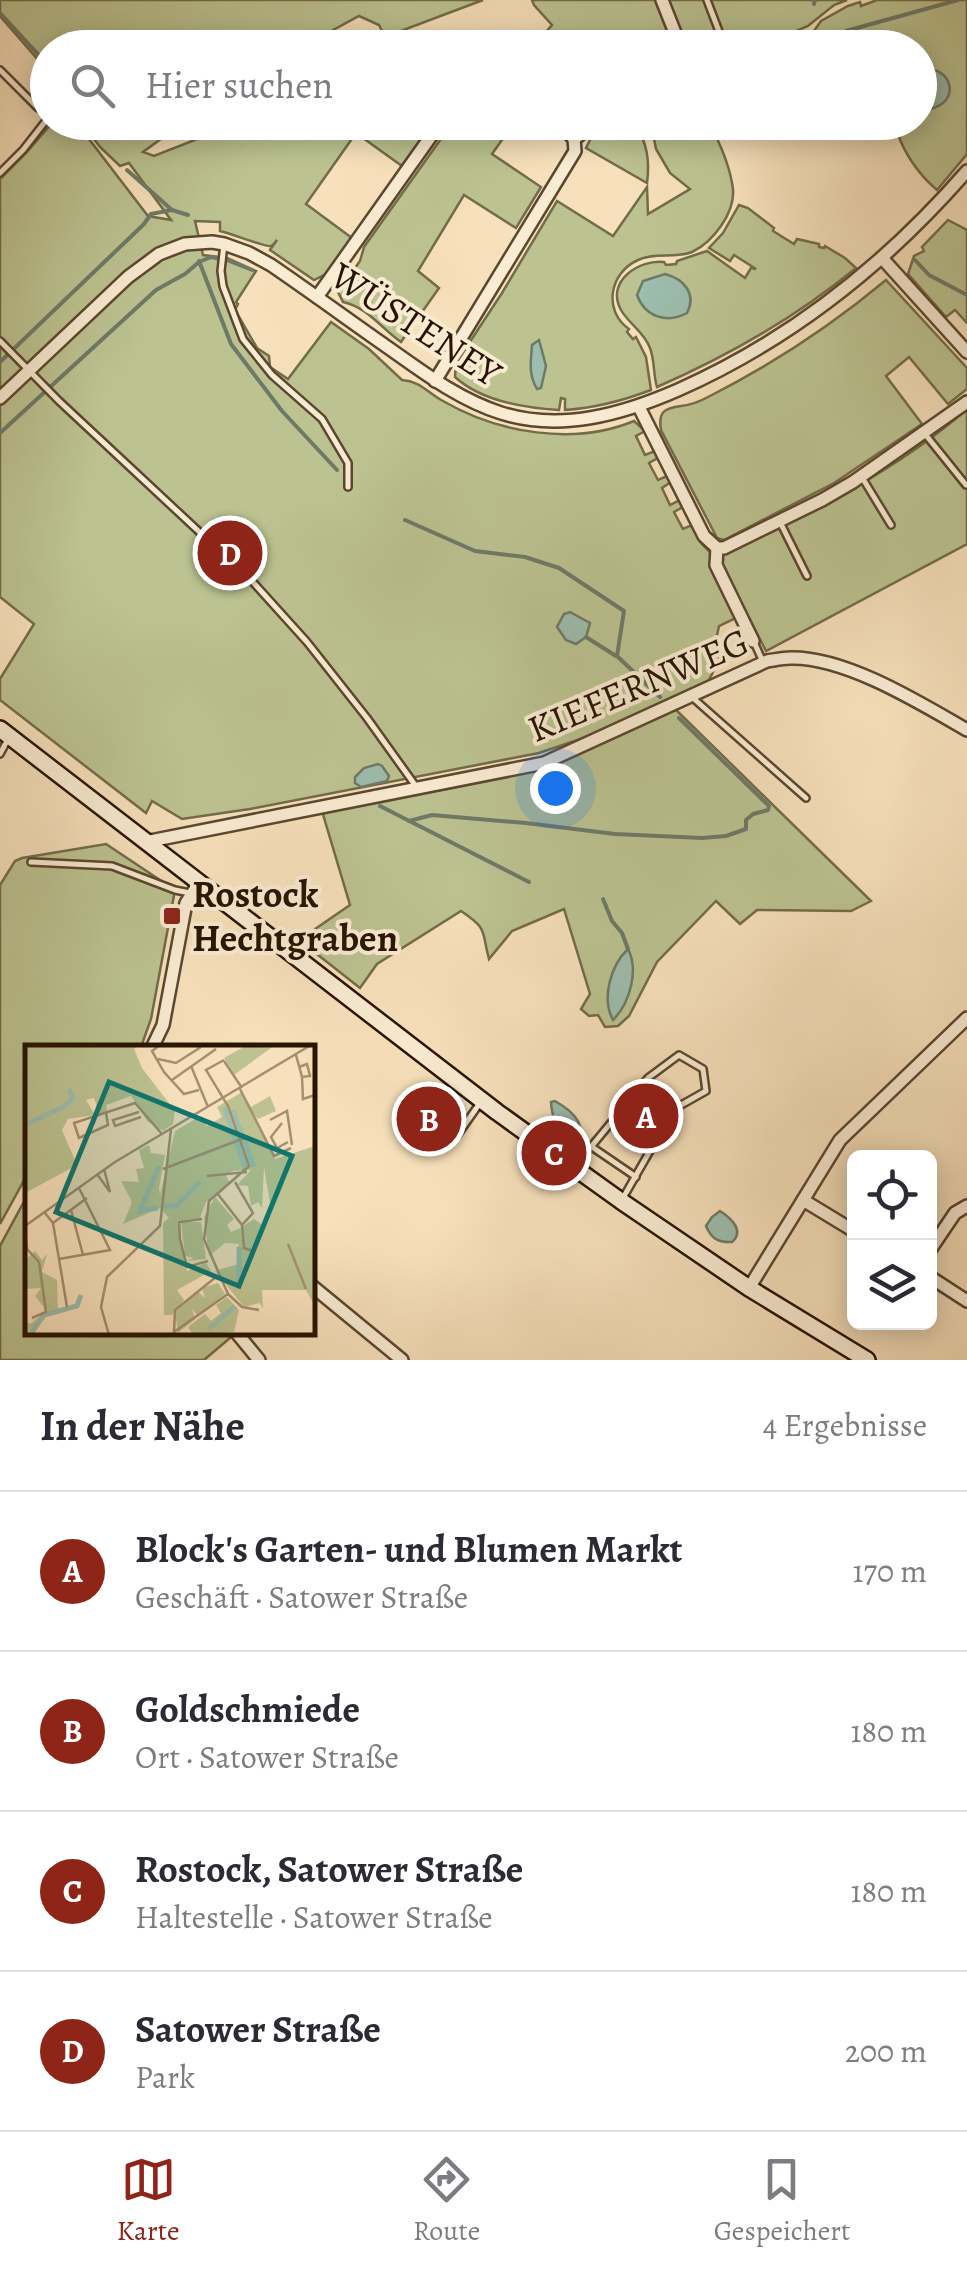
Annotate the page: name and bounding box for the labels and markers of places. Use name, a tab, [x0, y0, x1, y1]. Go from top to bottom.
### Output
pin: D	[198, 516, 262, 590]
place label: Rostock Hechtgraben	[192, 868, 398, 964]
marker: Rostock Hechtgraben	[161, 905, 183, 927]
pin: A	[614, 1078, 678, 1154]
pin: B	[396, 1082, 462, 1156]
pin: C	[522, 1116, 586, 1190]

